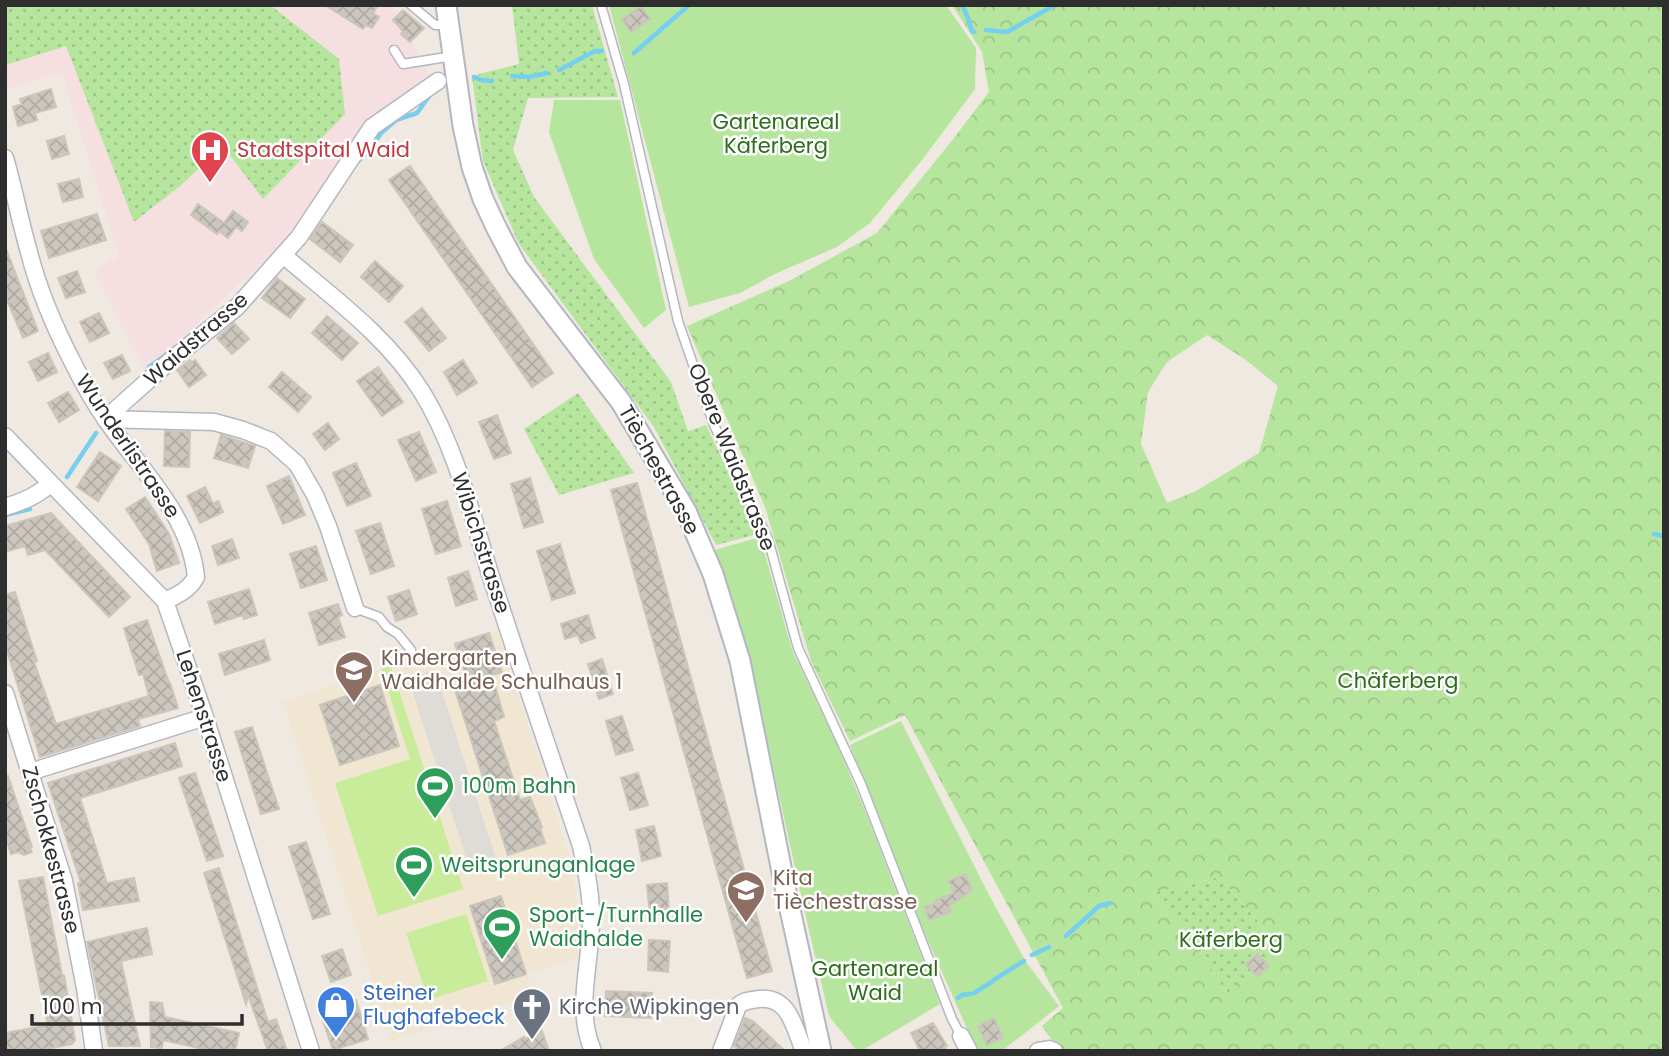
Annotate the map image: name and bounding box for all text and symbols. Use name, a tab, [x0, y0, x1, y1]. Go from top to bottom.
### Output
park label: Gartenareal Käferberg	[713, 107, 839, 160]
hospital icon: Stadtspital Waid	[189, 129, 231, 184]
place label: Stadtspital Waid	[237, 135, 410, 164]
street label: Waidstrasse	[137, 285, 254, 392]
street label: Obere Waidstrasse	[682, 359, 783, 555]
street label: Wunderlistrasse	[69, 368, 188, 524]
street label: Tièchestrasse	[612, 400, 707, 540]
street label: Wibichstrasse	[445, 469, 518, 617]
place label: Kindergarten Waidhalde Schulhaus 1	[381, 643, 622, 696]
street label: Lehenstrasse	[169, 646, 240, 786]
school or university icon: Kindergarten Waidhalde Schulhaus 1	[333, 649, 375, 704]
park label: Chäferberg	[1338, 666, 1458, 695]
street label: Zschokkestrasse	[15, 763, 88, 937]
sports icon: 100m Bahn	[414, 765, 456, 820]
place label: 100m Bahn	[462, 771, 576, 800]
sports icon: Weitsprunganlage	[393, 844, 435, 899]
place label: Weitsprunganlage	[441, 850, 636, 879]
place label: Kita Tièchestrasse	[773, 863, 917, 916]
school or university icon: Kita Tièchestrasse	[725, 869, 767, 924]
place label: Sport-/Turnhalle Waidhalde	[529, 900, 703, 953]
sports icon: Sport-/Turnhalle Waidhalde	[481, 906, 523, 961]
park label: Käferberg	[1179, 925, 1283, 954]
park label: Gartenareal Waid	[812, 954, 938, 1007]
place label: Steiner Flughafebeck	[363, 978, 505, 1031]
scale bar	[32, 982, 242, 1026]
shop icon: Steiner Flughafebeck	[315, 984, 357, 1039]
church icon: Kirche Wipkingen	[511, 986, 553, 1041]
text: 100 m	[42, 992, 102, 1021]
place label: Kirche Wipkingen	[559, 992, 739, 1021]

